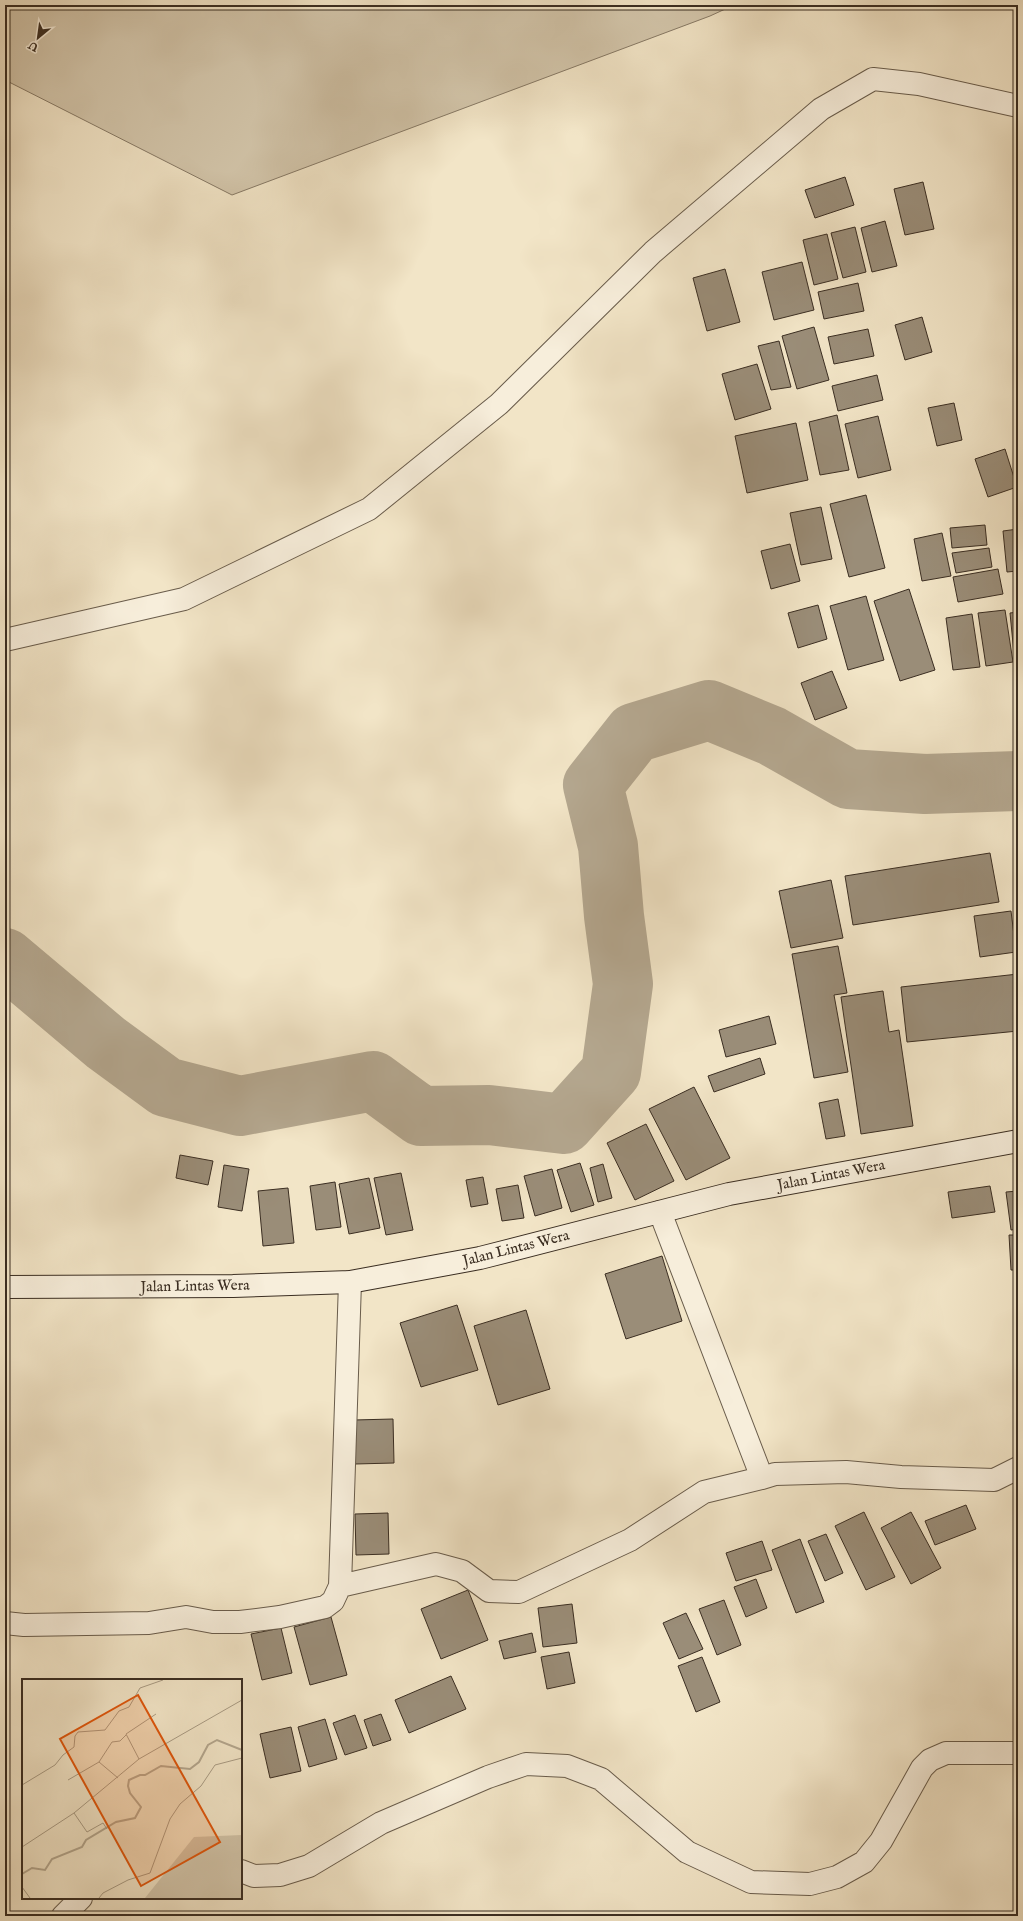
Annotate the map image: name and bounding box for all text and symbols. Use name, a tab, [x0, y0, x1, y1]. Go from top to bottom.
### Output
north arrow	[18, 18, 58, 58]
text: U	[26, 37, 42, 55]
street label: Jalan Lintas Wera	[774, 1155, 887, 1195]
street label: Jalan Lintas Wera	[459, 1225, 572, 1271]
street label: Jalan Lintas Wera	[138, 1276, 250, 1296]
inset map	[22, 1679, 242, 1899]

